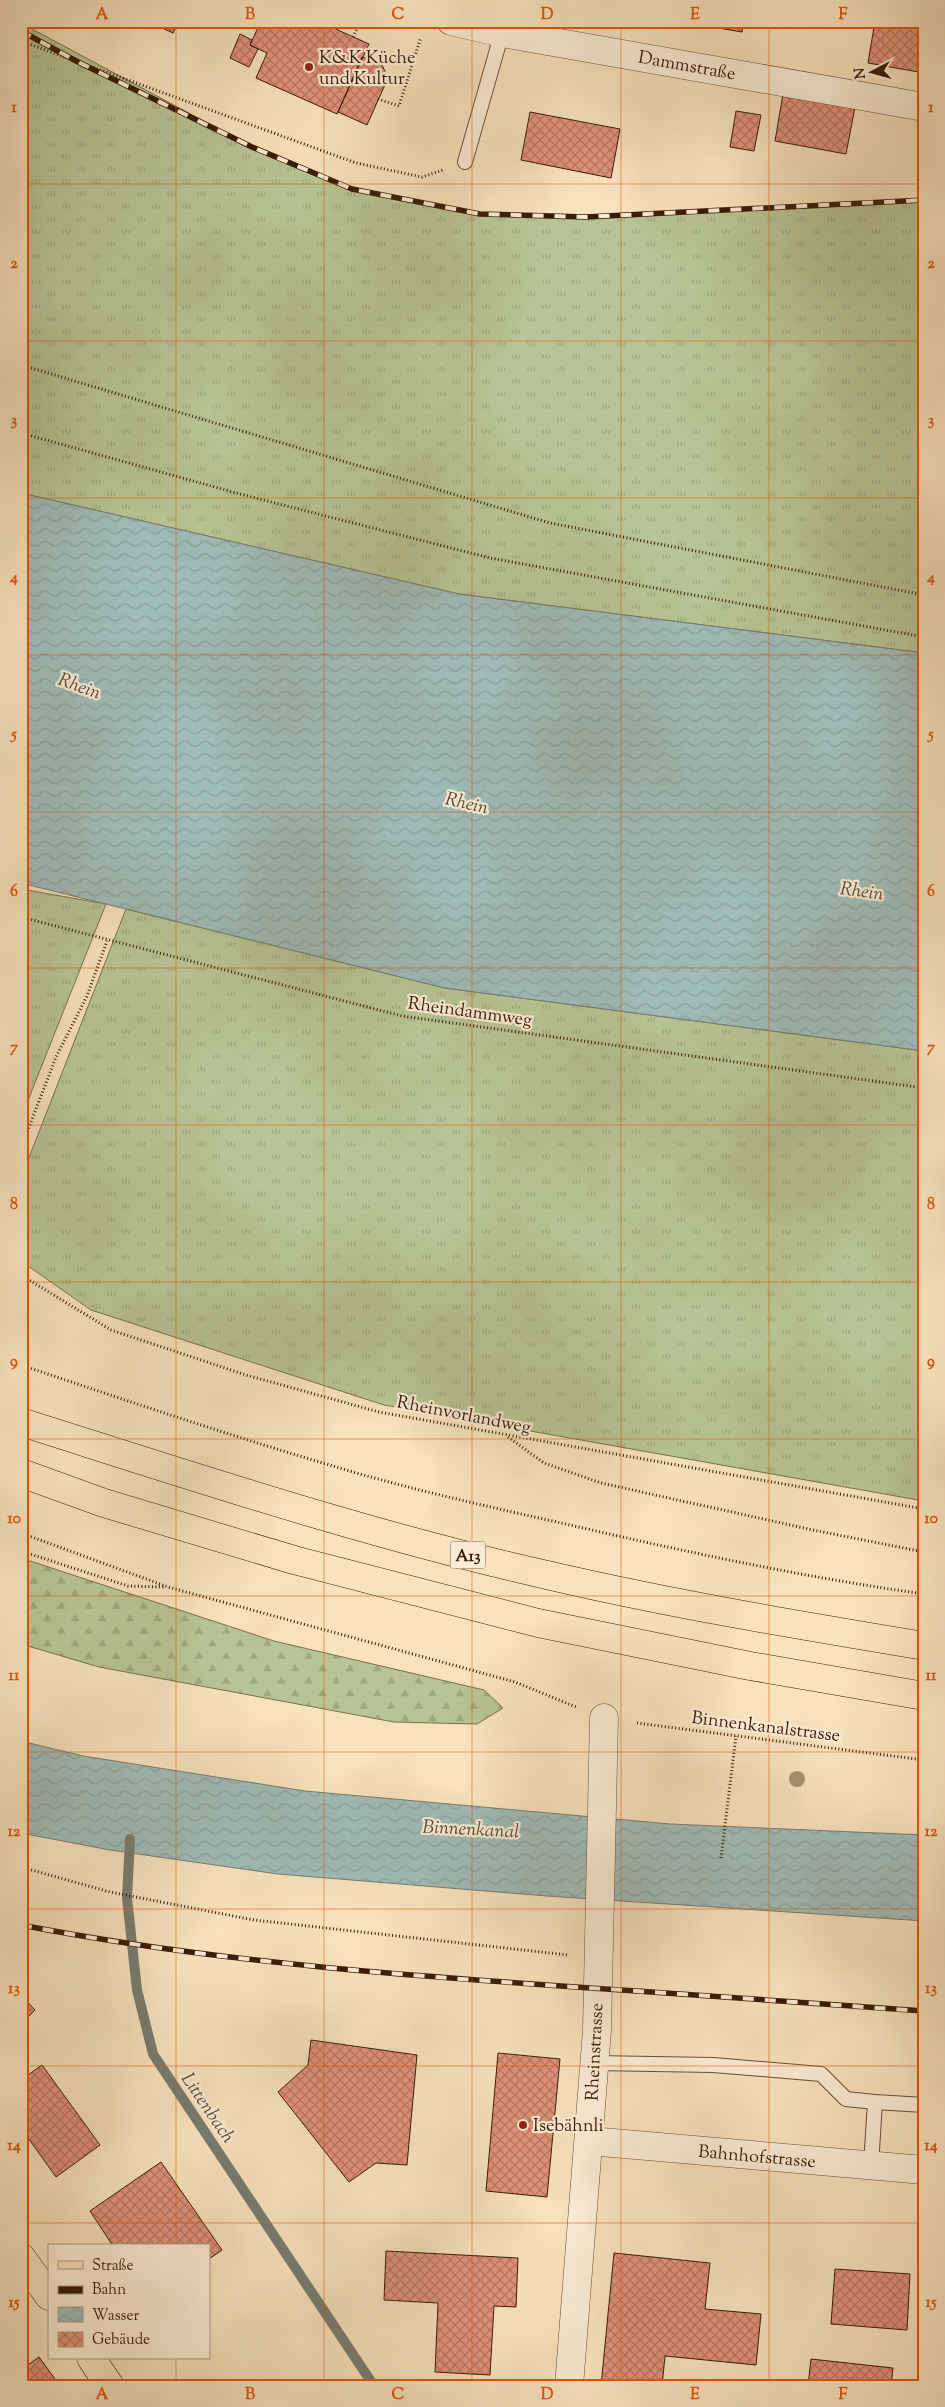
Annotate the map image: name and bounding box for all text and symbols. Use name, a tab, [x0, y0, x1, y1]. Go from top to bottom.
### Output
text: A	[96, 4, 109, 27]
text: B	[245, 4, 255, 27]
text: C	[392, 4, 405, 27]
text: D	[541, 4, 554, 27]
text: E	[690, 4, 700, 27]
text: F	[839, 4, 848, 27]
place label: K&K Küche und Kultur	[319, 46, 415, 93]
street label: Dammstraße	[636, 46, 737, 88]
north arrow	[848, 48, 898, 98]
marker: K&K Küche und Kultur	[303, 61, 315, 73]
text: N	[851, 67, 872, 80]
text: 1	[11, 97, 17, 120]
text: 1	[928, 97, 934, 120]
text: 2	[10, 253, 18, 276]
text: 2	[927, 253, 935, 276]
text: 3	[11, 410, 18, 433]
text: 3	[928, 410, 935, 433]
text: 4	[9, 567, 18, 590]
text: 4	[926, 567, 935, 590]
water label: Rhein	[54, 667, 104, 708]
text: 5	[9, 724, 17, 747]
text: 5	[926, 724, 934, 747]
water label: Rhein	[442, 786, 491, 823]
water label: Rhein	[838, 876, 885, 909]
text: 6	[10, 881, 18, 904]
text: 6	[927, 881, 935, 904]
street label: Rheindammweg	[406, 991, 534, 1035]
text: 7	[10, 1037, 19, 1060]
text: 7	[927, 1037, 936, 1060]
text: 8	[10, 1194, 18, 1217]
text: 8	[927, 1194, 935, 1217]
text: 9	[10, 1351, 18, 1374]
text: 9	[927, 1351, 935, 1374]
street label: Rheinvorlandweg	[394, 1390, 533, 1442]
text: 10	[7, 1508, 21, 1531]
text: 10	[924, 1508, 938, 1531]
road number: A13	[450, 1542, 486, 1568]
text: 11	[9, 1665, 20, 1688]
text: 11	[926, 1665, 937, 1688]
street label: Binnenkanalstrasse	[690, 1706, 842, 1750]
water label: Binnenkanal	[422, 1814, 520, 1847]
text: 12	[8, 1821, 21, 1844]
text: 12	[925, 1821, 938, 1844]
text: 13	[8, 1978, 20, 2001]
text: 13	[925, 1978, 937, 2001]
street label: Rheinstrasse	[580, 2002, 612, 2102]
water label: Littenbach	[173, 2068, 241, 2150]
place label: Isebähnli	[533, 2114, 604, 2140]
marker: Isebähnli	[517, 2119, 529, 2131]
text: 14	[7, 2135, 21, 2158]
text: 14	[924, 2135, 938, 2158]
street label: Bahnhofstrasse	[697, 2140, 817, 2176]
legend	[48, 2244, 210, 2360]
text: Straße	[92, 2256, 134, 2277]
text: Bahn	[92, 2280, 126, 2301]
text: 15	[9, 2292, 20, 2315]
text: 15	[926, 2292, 937, 2315]
text: Wasser	[92, 2306, 139, 2327]
text: Gebäude	[92, 2330, 150, 2351]
text: A	[96, 2384, 109, 2407]
text: B	[245, 2384, 255, 2407]
text: C	[392, 2384, 405, 2407]
text: D	[541, 2384, 554, 2407]
text: E	[690, 2384, 700, 2407]
text: F	[839, 2384, 848, 2407]

